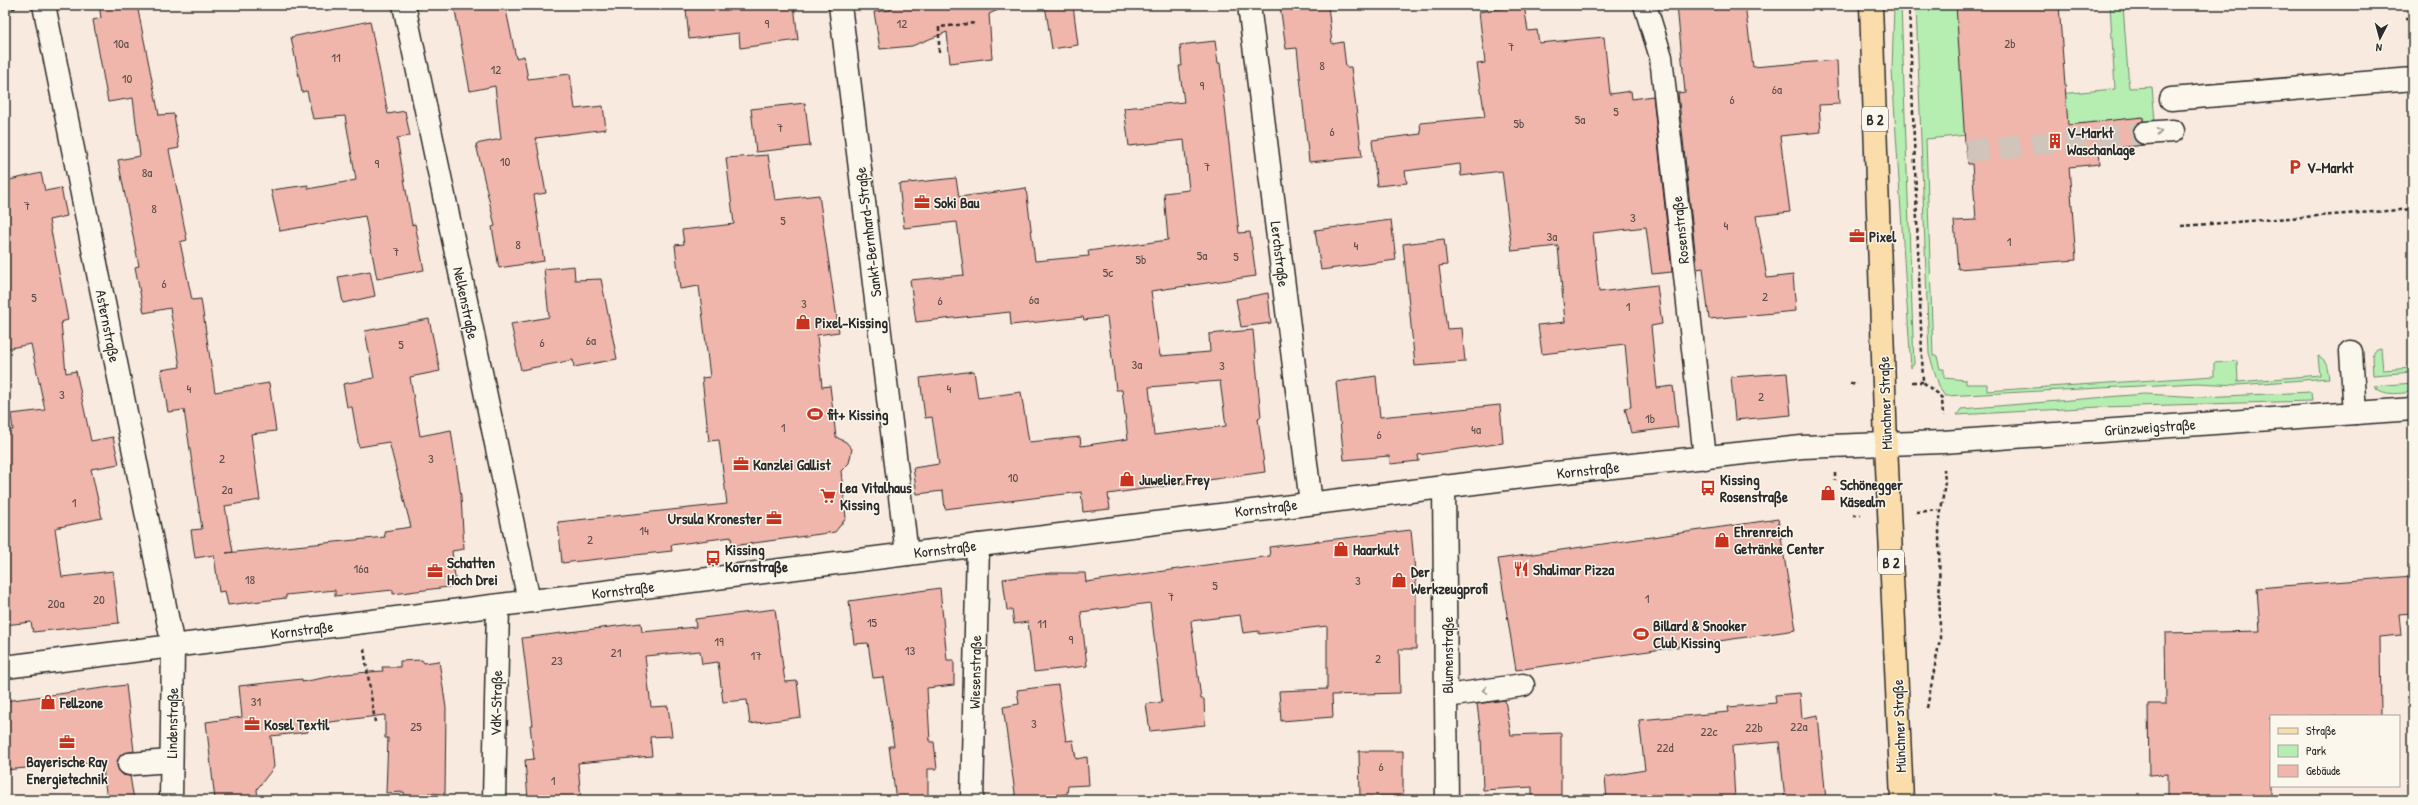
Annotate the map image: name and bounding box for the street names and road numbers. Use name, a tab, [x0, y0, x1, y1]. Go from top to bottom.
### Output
road number: B 2	[1862, 107, 1888, 131]
street label: Sankt-Bernhard-Straße	[850, 166, 886, 298]
street label: Rosenstraße	[1666, 195, 1694, 265]
street label: Lerchstraße	[1266, 220, 1294, 288]
street label: Nelkenstraße	[448, 265, 484, 341]
street label: Asternstraße	[91, 288, 125, 364]
street label: Münchner Straße	[1873, 356, 1897, 450]
street label: Grünzweigstraße	[2104, 413, 2196, 441]
street label: Kornstraße	[1556, 456, 1620, 484]
street label: Kornstraße	[1233, 494, 1299, 522]
street label: Kornstraße	[912, 535, 978, 563]
road number: B 2	[1878, 550, 1904, 574]
street label: Kornstraße	[590, 576, 656, 604]
street label: Kornstraße	[269, 616, 335, 644]
street label: Blumenstraße	[1437, 616, 1458, 694]
street label: Wiesenstraße	[964, 635, 986, 709]
street label: VdK-Straße	[485, 670, 507, 736]
street label: Münchner Straße	[1887, 679, 1911, 773]
street label: Lindenstraße	[161, 687, 183, 759]

